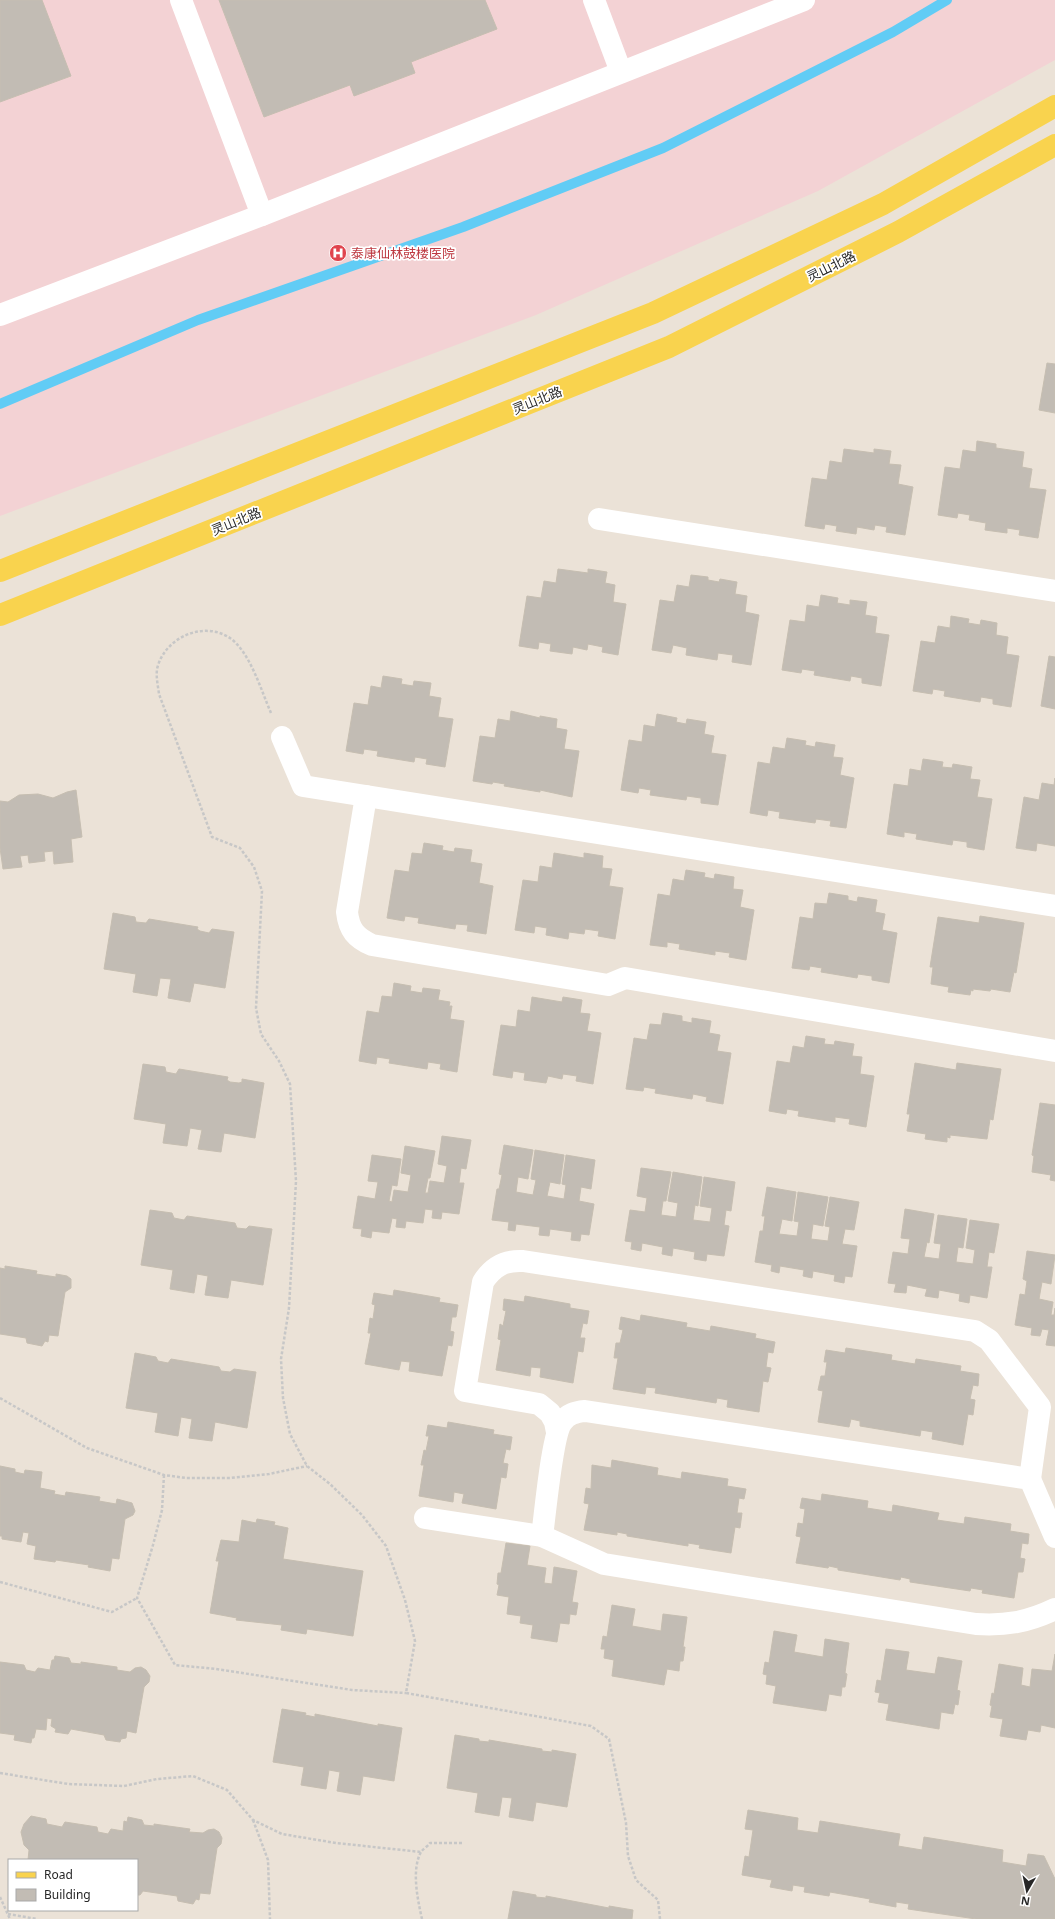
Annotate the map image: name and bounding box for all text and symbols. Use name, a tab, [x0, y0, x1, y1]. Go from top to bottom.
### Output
hospital icon: 泰康仙林鼓楼医院	[328, 243, 348, 263]
place label: 泰康仙林鼓楼医院	[351, 244, 455, 262]
street label: 灵山北路	[804, 247, 858, 285]
street label: 灵山北路	[510, 382, 564, 418]
street label: 灵山北路	[209, 503, 263, 539]
legend	[8, 1859, 138, 1911]
text: Road	[44, 1866, 73, 1883]
north arrow	[1007, 1871, 1047, 1911]
text: Building	[44, 1886, 91, 1903]
text: N	[1020, 1893, 1031, 1909]

